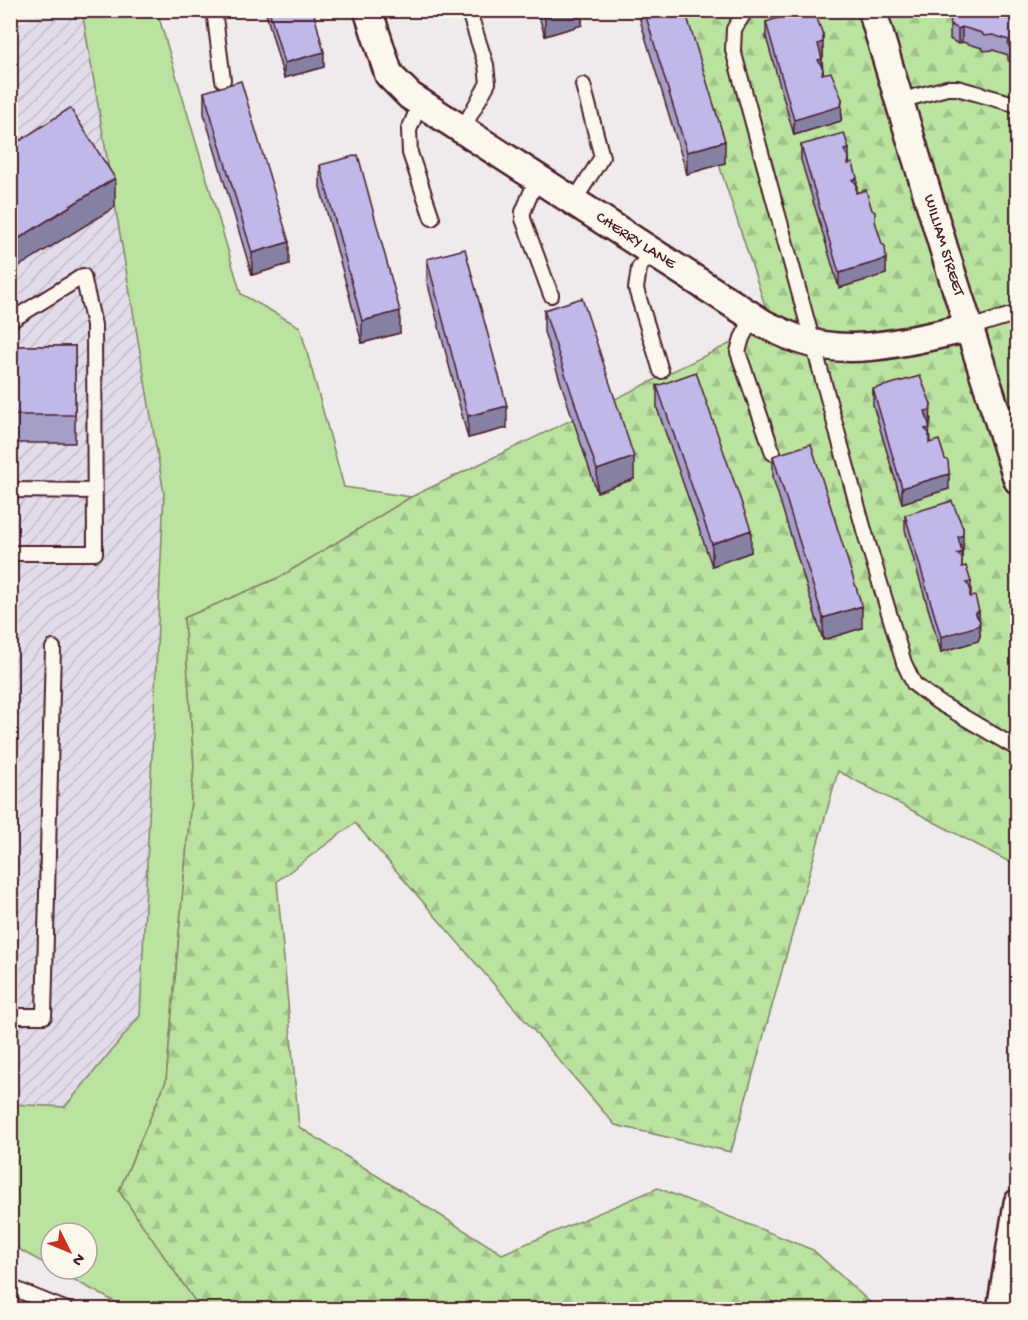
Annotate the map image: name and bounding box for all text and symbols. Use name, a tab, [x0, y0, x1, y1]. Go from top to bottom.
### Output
street label: WILLIAM STREET	[919, 192, 968, 300]
street label: CHERRY LANE	[592, 208, 680, 274]
north arrow	[39, 1221, 99, 1281]
text: N	[67, 1249, 88, 1270]

